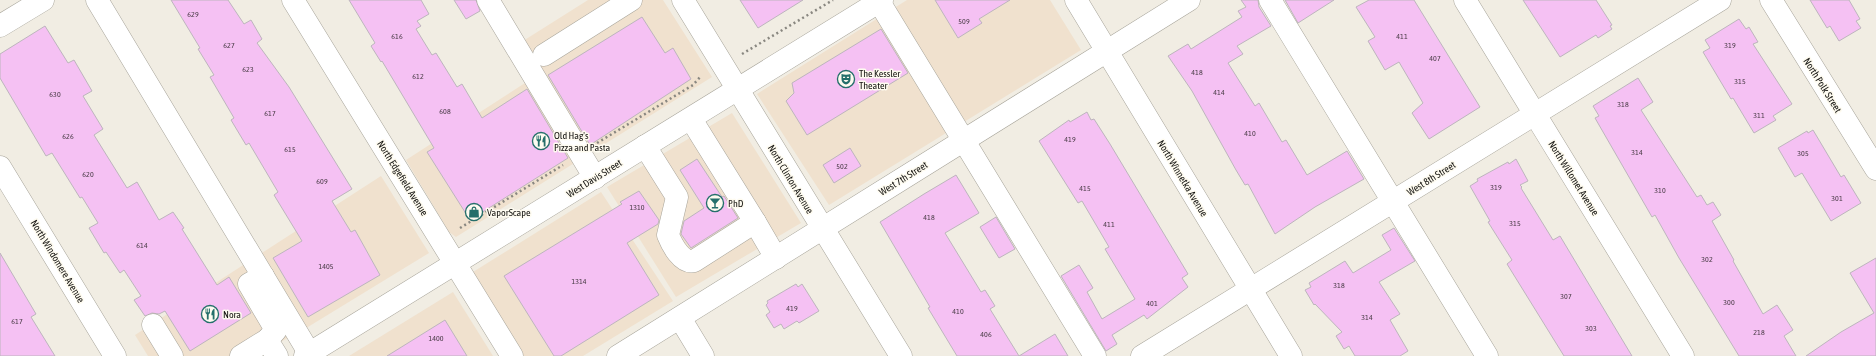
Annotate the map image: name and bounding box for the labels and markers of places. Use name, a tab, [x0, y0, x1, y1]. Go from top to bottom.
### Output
place label: The Kessler Theater	[859, 68, 901, 91]
theatre icon: The Kessler Theater	[836, 69, 856, 89]
place label: Old Hag's Pizza and Pasta	[554, 130, 611, 153]
restaurant icon: Old Hag's Pizza and Pasta	[531, 131, 551, 151]
bar icon: PhD	[705, 193, 725, 213]
place label: PhD	[728, 198, 744, 209]
shop icon: VaporScape	[464, 202, 484, 222]
place label: VaporScape	[487, 207, 531, 218]
restaurant icon: Nora	[200, 304, 220, 324]
place label: Nora	[223, 309, 241, 320]

